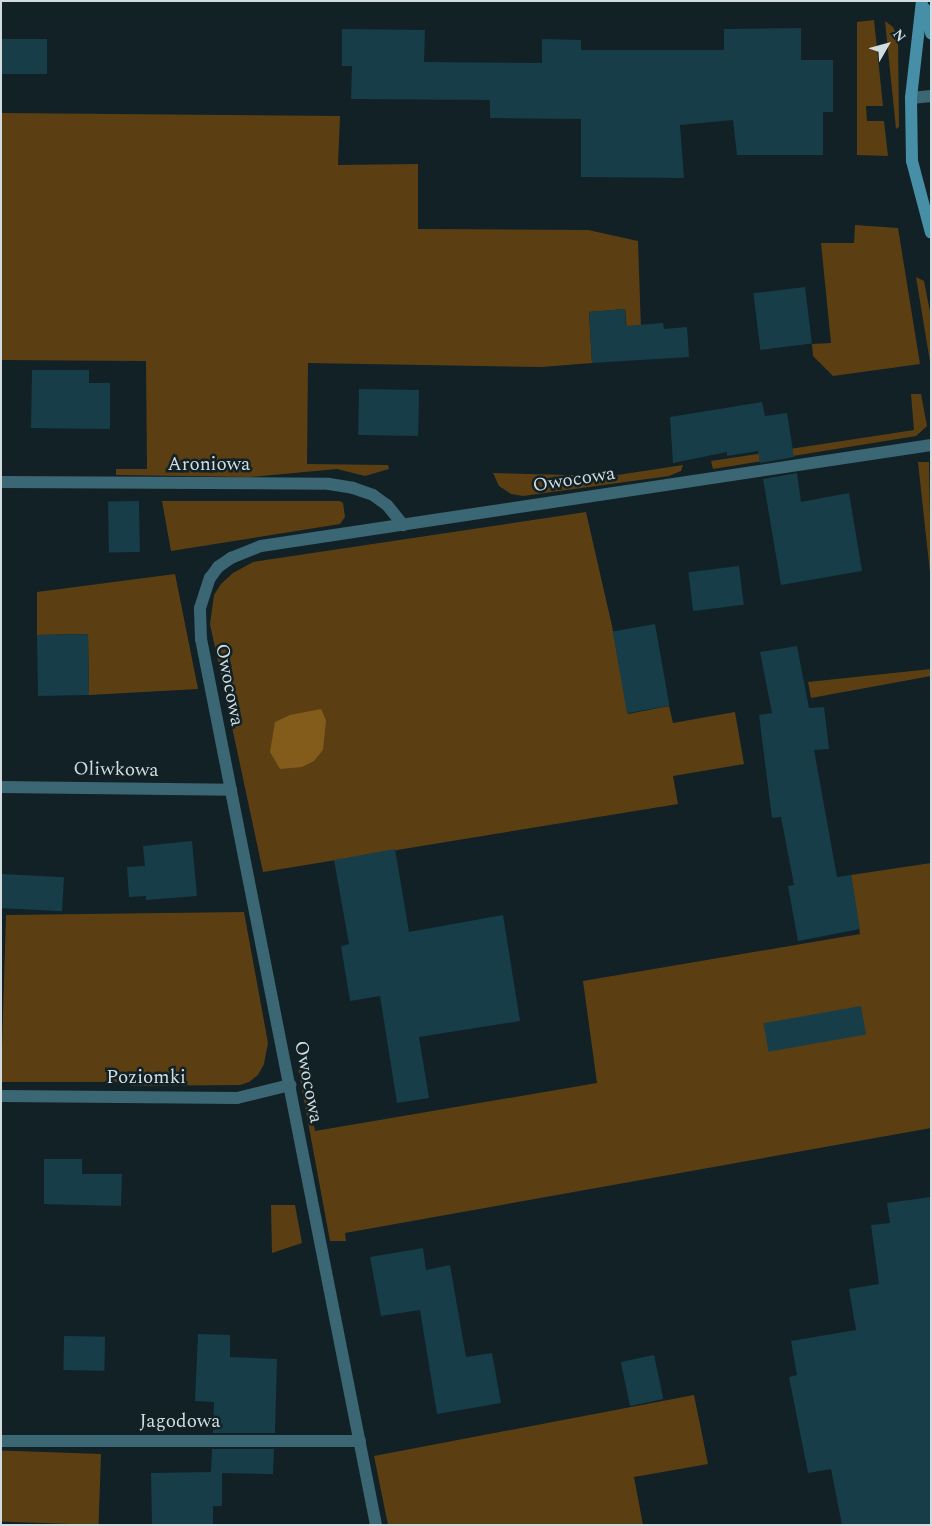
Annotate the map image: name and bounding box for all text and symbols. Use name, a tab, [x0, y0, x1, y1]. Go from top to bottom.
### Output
north arrow	[862, 20, 912, 70]
text: N	[887, 24, 911, 46]
street label: Aroniowa	[168, 454, 250, 476]
street label: Owocowa	[531, 462, 617, 498]
street label: Owocowa	[210, 642, 248, 728]
street label: Oliwkowa	[73, 758, 159, 782]
street label: Owocowa	[289, 1039, 327, 1125]
street label: Poziomki	[106, 1067, 186, 1089]
street label: Jagodowa	[139, 1411, 221, 1433]

